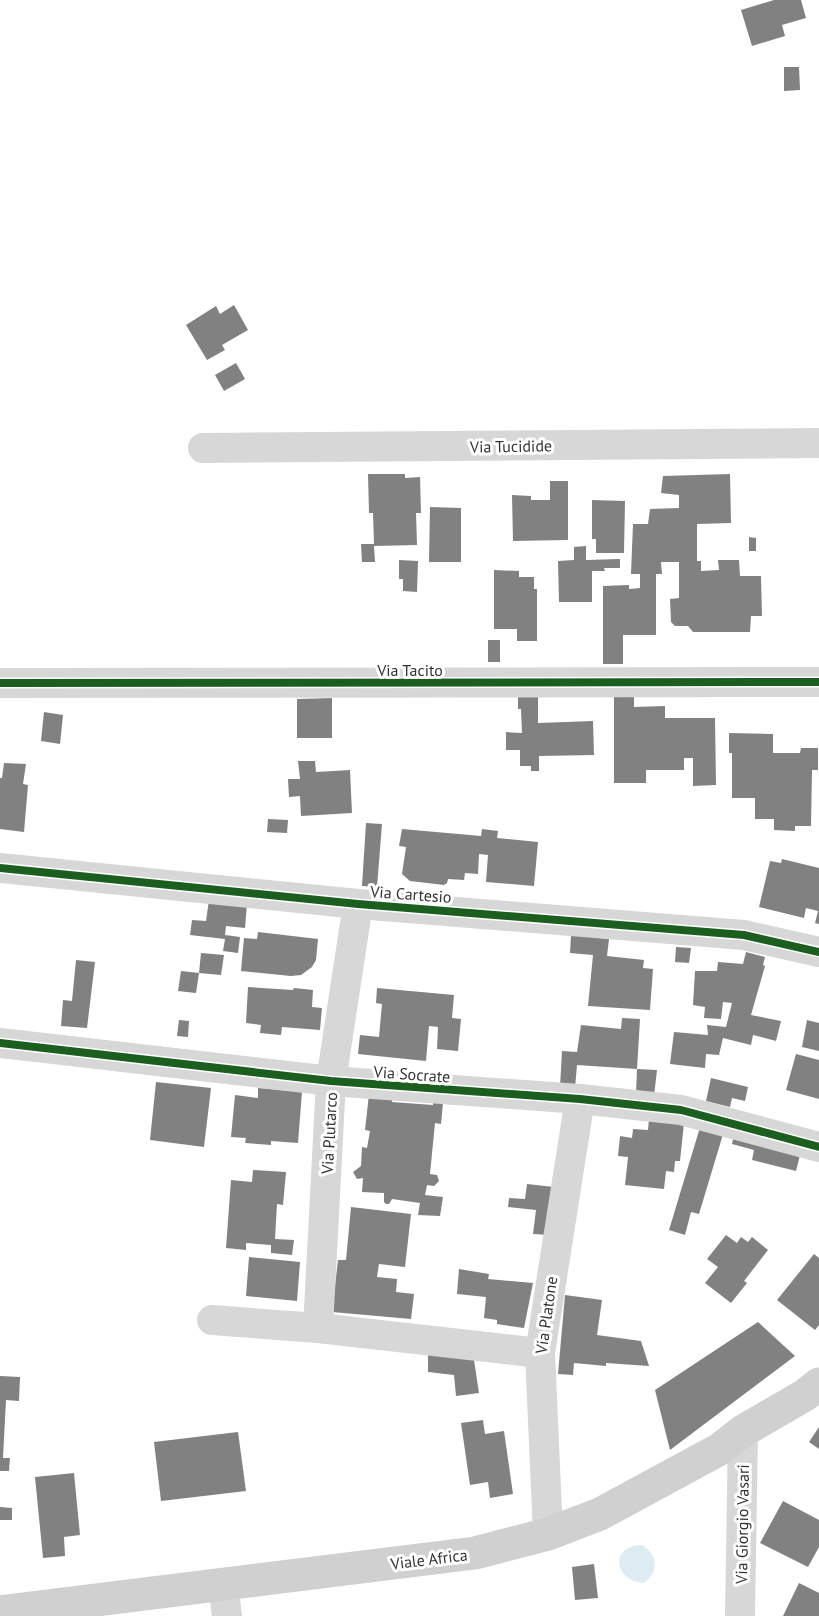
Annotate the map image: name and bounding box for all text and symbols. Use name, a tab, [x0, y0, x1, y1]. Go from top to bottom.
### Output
street label: Via Tucidide	[469, 435, 552, 457]
street label: Via Tacito	[376, 660, 443, 680]
street label: Via Cartesio	[369, 881, 452, 907]
street label: Via Socrate	[372, 1061, 451, 1087]
street label: Via Plutarco	[317, 1092, 341, 1175]
street label: Via Platone	[531, 1275, 561, 1356]
street label: Via Giorgio Vasari	[731, 1464, 753, 1585]
street label: Viale Africa	[388, 1544, 469, 1574]

